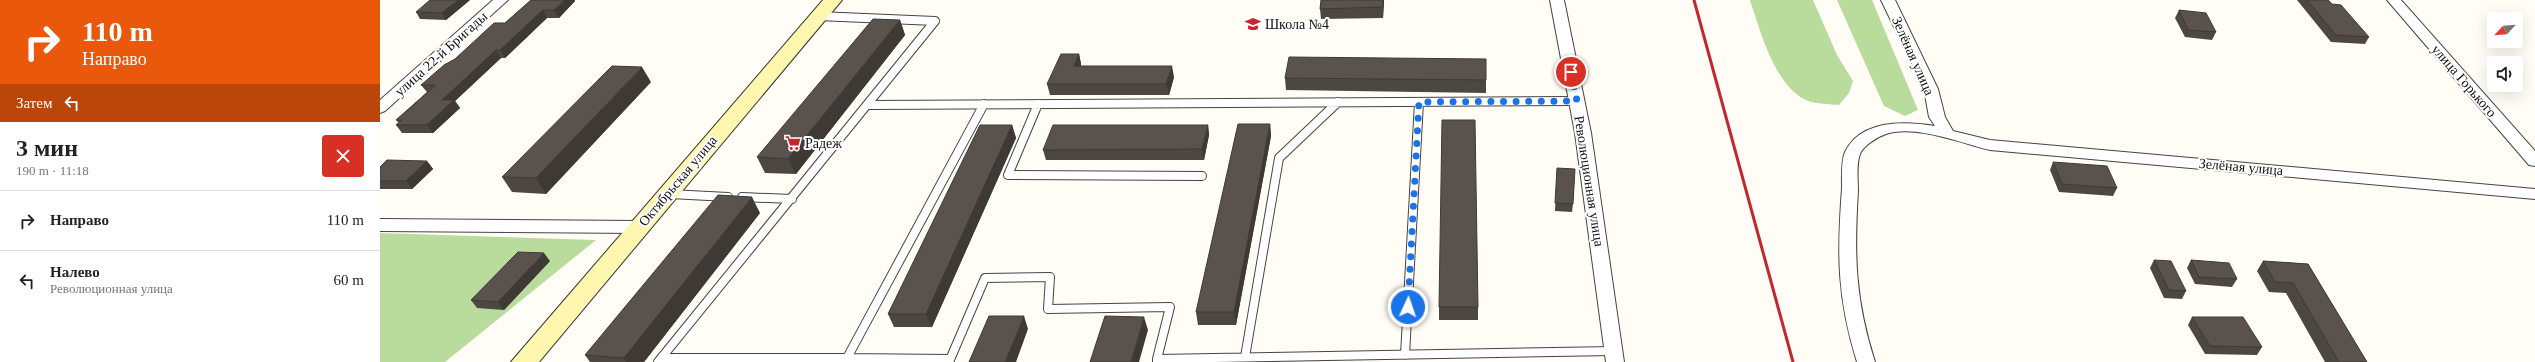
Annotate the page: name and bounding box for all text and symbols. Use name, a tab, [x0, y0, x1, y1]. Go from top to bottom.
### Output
street label: улица 22-й Бригады	[392, 8, 491, 99]
north arrow	[2487, 12, 2523, 48]
map controls	[2487, 12, 2523, 92]
street label: Зелёная улица	[1889, 14, 1937, 98]
school or university icon: Школа №4	[1244, 15, 1262, 33]
icon: right	[16, 16, 68, 68]
text: 110 m	[82, 16, 153, 47]
place label: Школа №4	[1265, 17, 1329, 32]
street label: улица Горького	[2429, 42, 2499, 120]
text: Направо	[82, 49, 147, 69]
pin	[1554, 55, 1588, 89]
button: sound	[2487, 56, 2523, 92]
icon: arrive	[1560, 61, 1582, 83]
icon: left	[61, 92, 83, 114]
text: Затем	[16, 95, 53, 111]
street label: Революционная улица	[1571, 114, 1607, 248]
street label: Октябрьская улица	[636, 132, 721, 229]
supermarket icon: Радеж	[784, 134, 802, 152]
text: 3 мин	[16, 135, 78, 161]
button: close	[322, 135, 364, 177]
place label: Радеж	[805, 136, 842, 151]
street label: Зелёная улица	[2198, 156, 2285, 178]
text: 190 m · 11:18	[16, 163, 89, 178]
icon: right	[16, 210, 38, 232]
text: Направо	[50, 212, 109, 228]
text: 110 m	[327, 212, 364, 228]
text: Налево	[50, 264, 100, 280]
icon: left	[16, 270, 38, 292]
text: 60 m	[334, 272, 364, 288]
text: Революционная улица	[50, 281, 173, 296]
position arrow	[1387, 286, 1429, 328]

